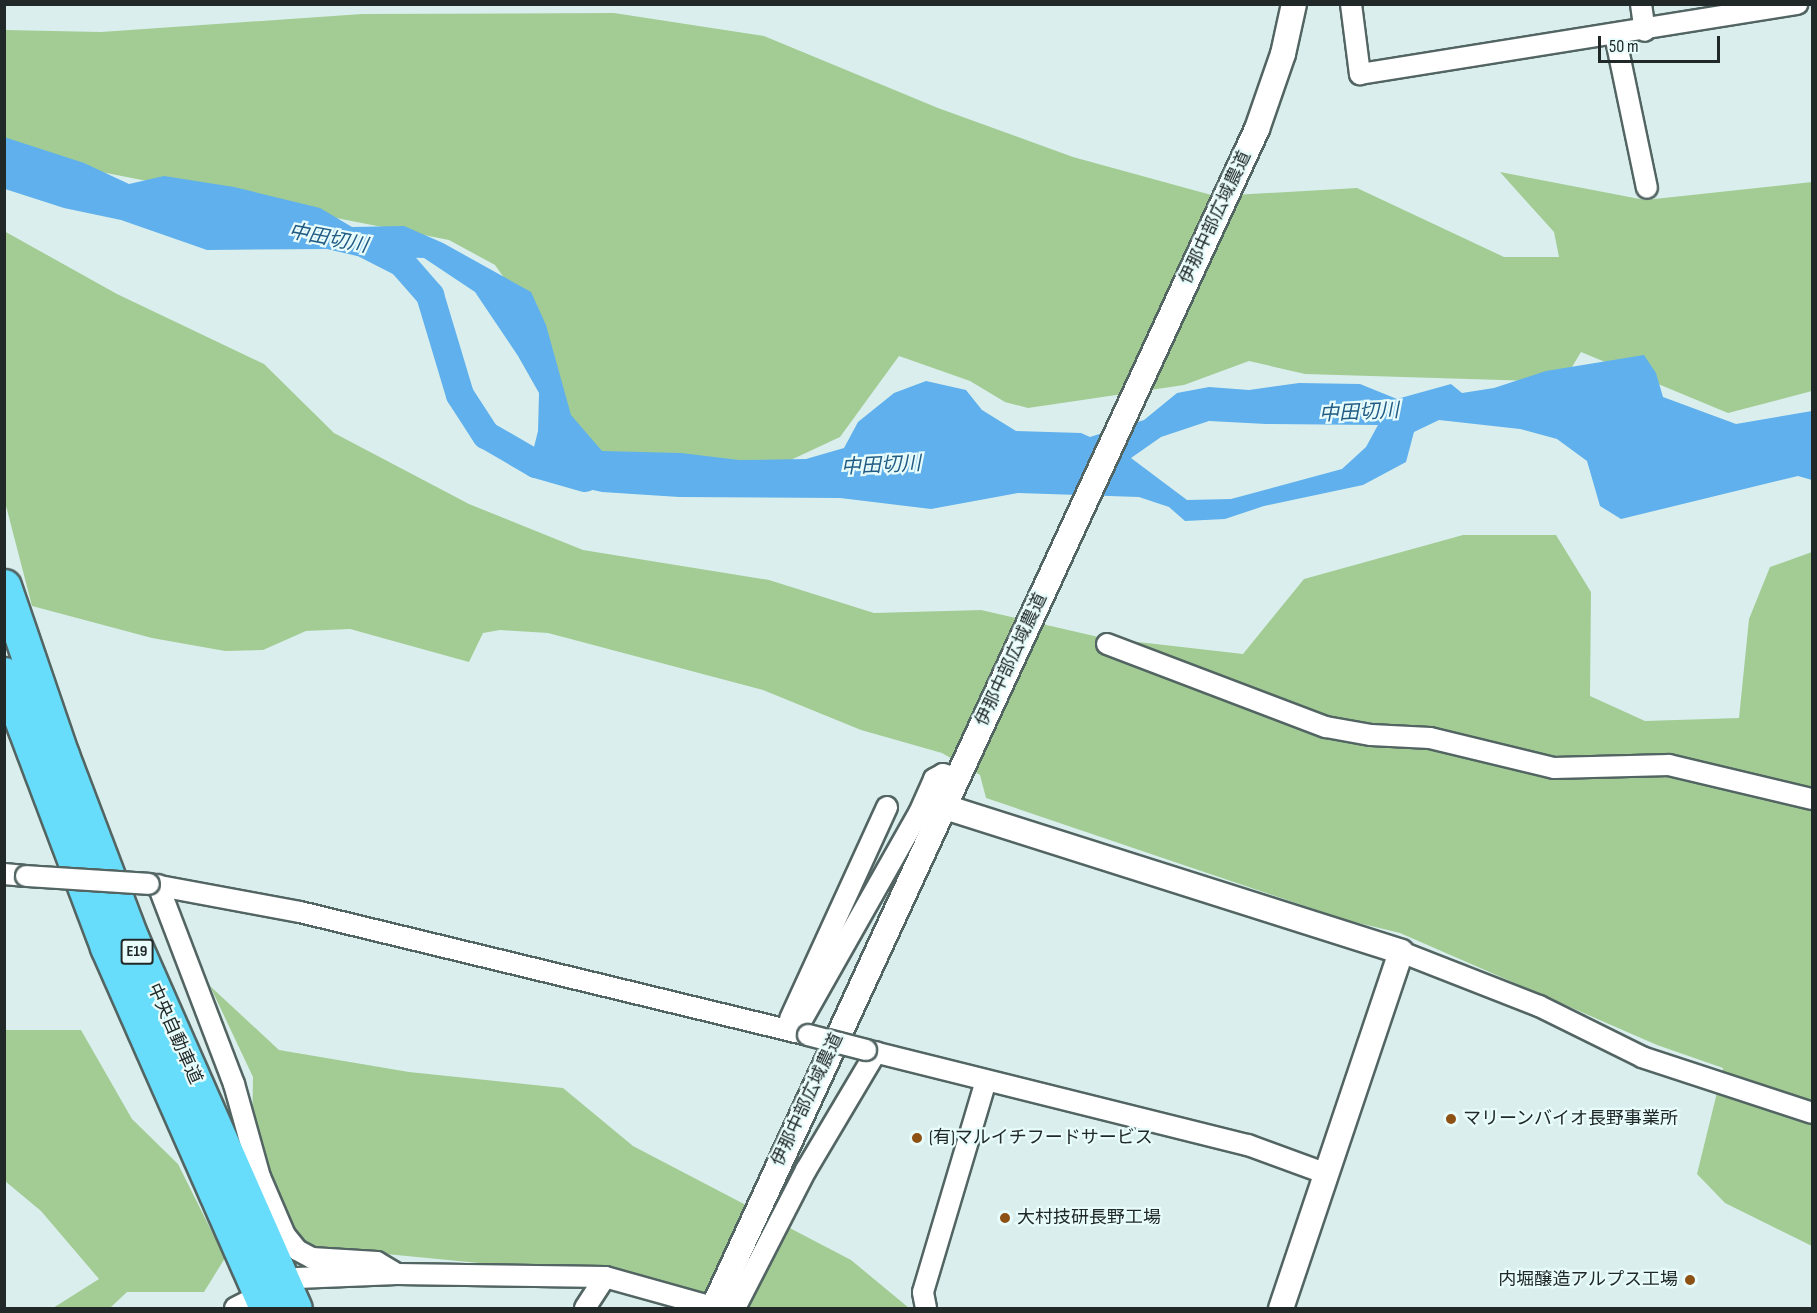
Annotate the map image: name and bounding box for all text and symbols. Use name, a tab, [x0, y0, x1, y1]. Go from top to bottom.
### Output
scale bar	[1601, 24, 1722, 62]
text: 50 m	[1609, 36, 1639, 57]
street label: 伊那中部広域農道	[1176, 148, 1256, 288]
water label: 中田切川	[286, 220, 370, 258]
water label: 中田切川	[1318, 399, 1400, 427]
water label: 中田切川	[840, 452, 922, 480]
street label: 伊那中部広域農道	[972, 590, 1052, 730]
road number: E19	[120, 939, 154, 965]
street label: 中央自動車道	[142, 980, 206, 1088]
street label: 伊那中部広域農道	[768, 1030, 848, 1170]
place label: マリーンバイオ長野事業所	[1463, 1108, 1679, 1130]
marker: マリーンバイオ長野事業所	[1444, 1112, 1458, 1126]
place label: (有)マルイチフードサービス	[929, 1127, 1153, 1149]
marker: (有)マルイチフードサービス	[910, 1131, 924, 1145]
place label: 大村技研長野工場	[1017, 1207, 1161, 1229]
marker: 大村技研長野工場	[998, 1211, 1012, 1225]
place label: 内堀醸造アルプス工場	[1498, 1269, 1678, 1291]
marker: 内堀醸造アルプス工場	[1683, 1273, 1697, 1287]

